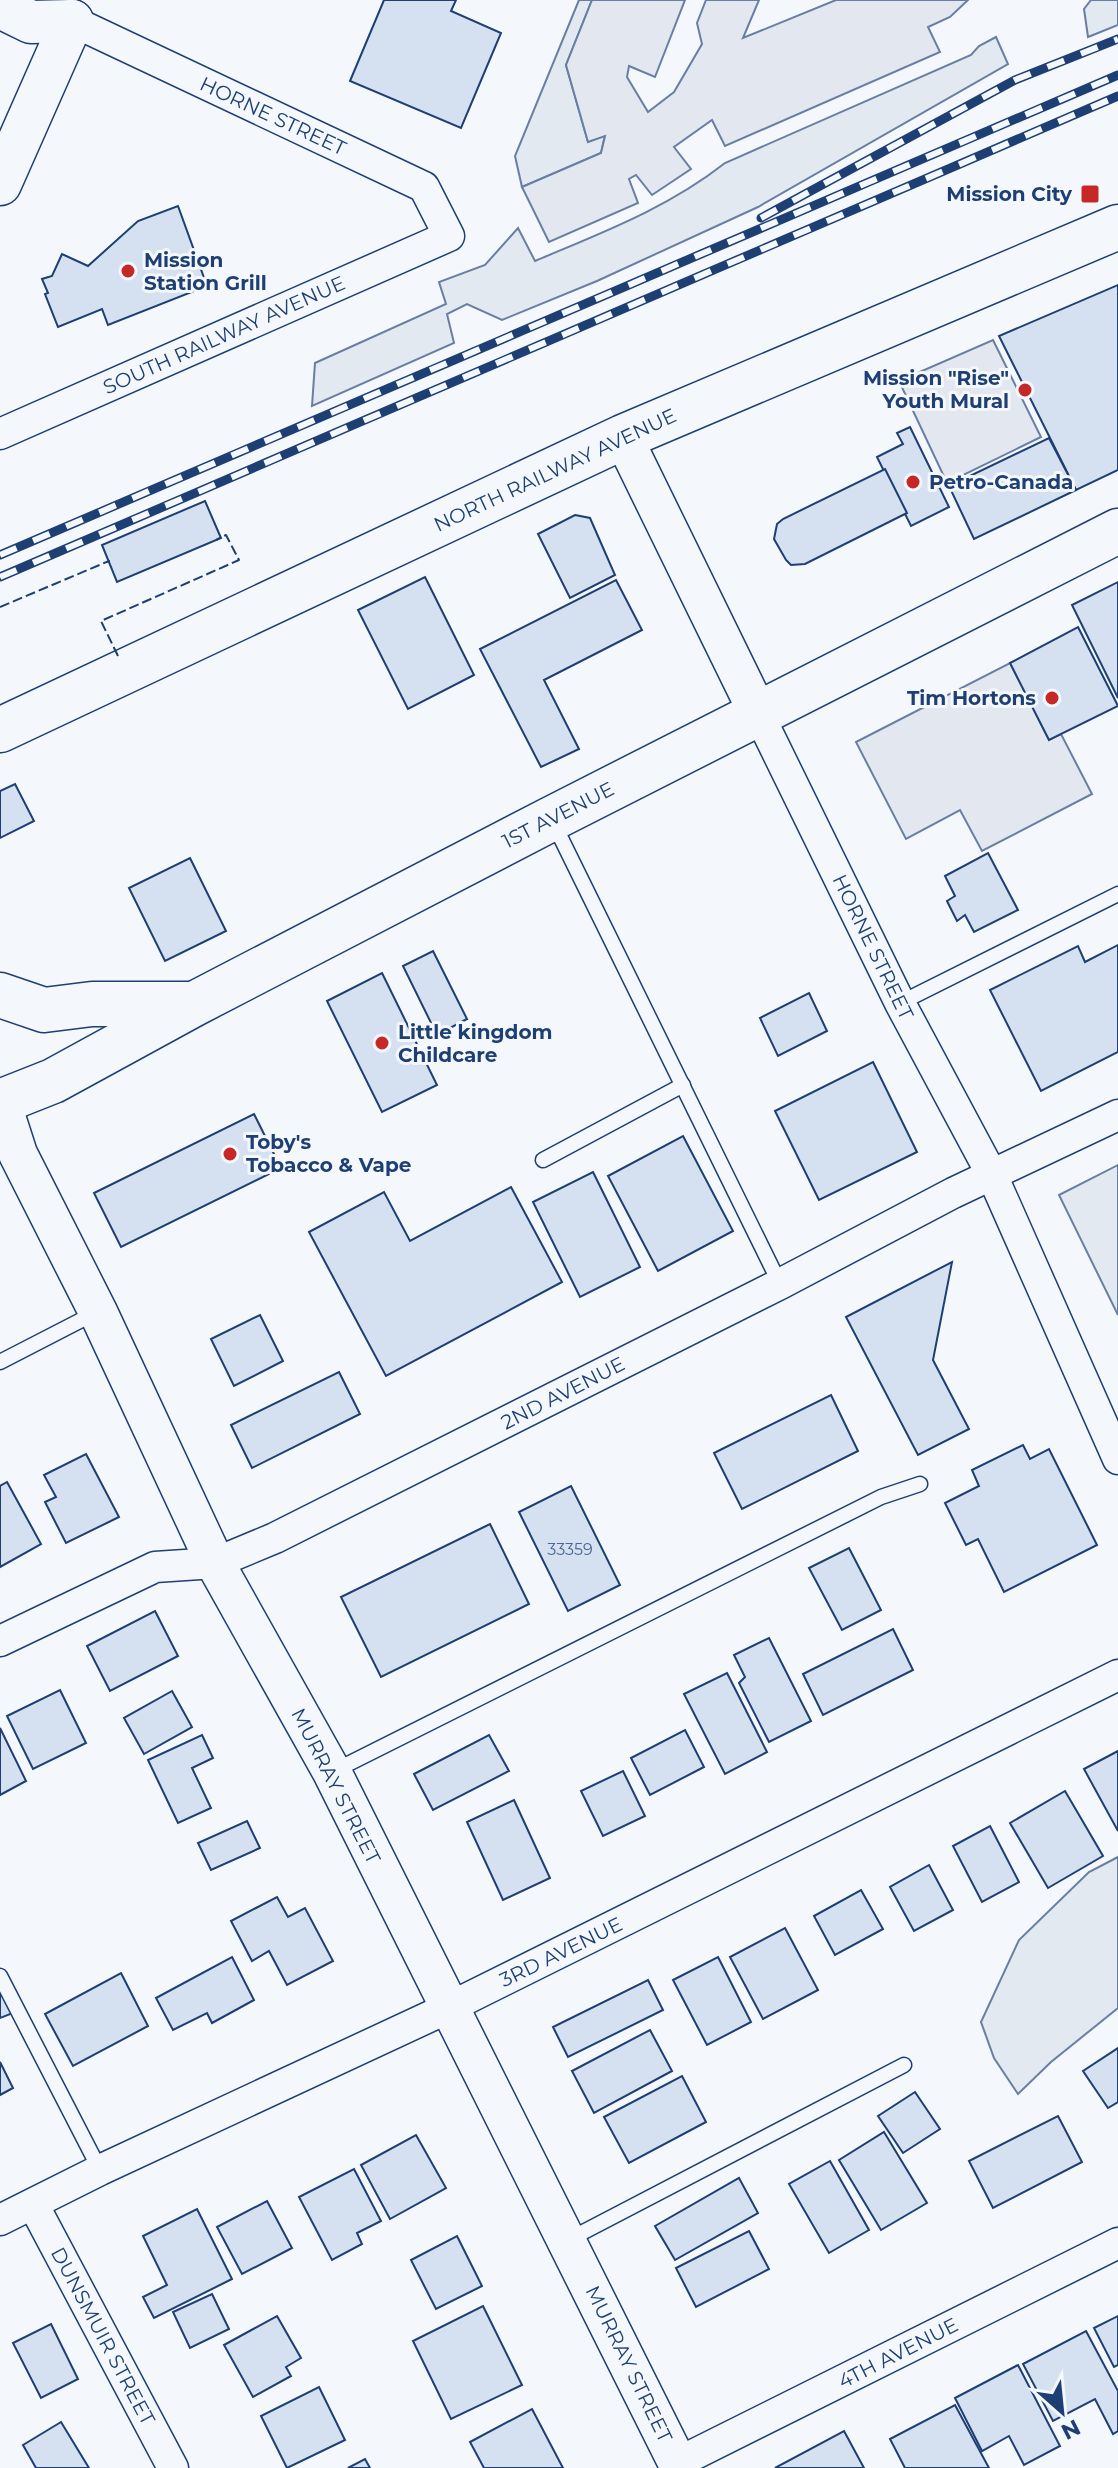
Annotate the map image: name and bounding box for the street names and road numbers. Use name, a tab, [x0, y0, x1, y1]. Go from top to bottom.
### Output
street label: HORNE STREET	[196, 72, 350, 161]
street label: SOUTH RAILWAY AVENUE	[99, 271, 349, 399]
street label: NORTH RAILWAY AVENUE	[430, 403, 680, 537]
street label: 1ST AVENUE	[498, 777, 618, 853]
street label: HORNE STREET	[827, 870, 919, 1024]
street label: 2ND AVENUE	[497, 1352, 629, 1434]
street label: MURRAY STREET	[286, 1704, 386, 1868]
street label: 3RD AVENUE	[496, 1912, 626, 1992]
street label: DUNSMUIR STREET	[46, 2243, 160, 2429]
street label: MURRAY STREET	[581, 2282, 678, 2447]
street label: 4TH AVENUE	[834, 2312, 962, 2394]

